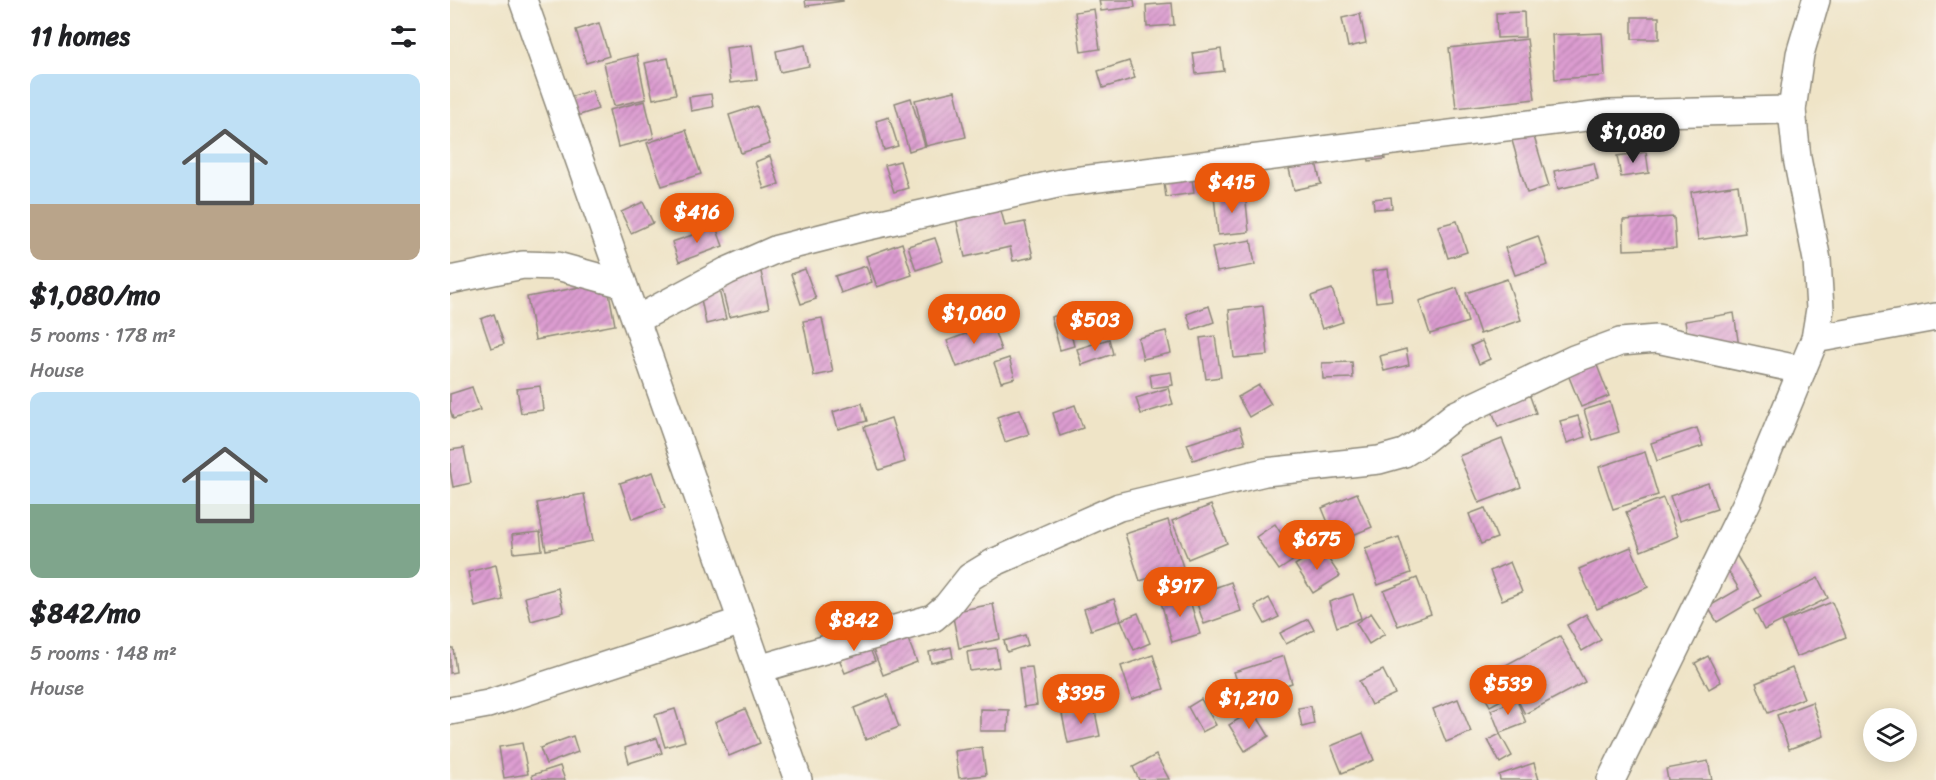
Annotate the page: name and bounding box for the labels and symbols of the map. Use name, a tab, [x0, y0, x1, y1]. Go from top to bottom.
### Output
pin: $1,080	[1584, 113, 1682, 164]
pin: $415	[1196, 163, 1268, 214]
pin: $416	[661, 193, 733, 244]
pin: $1,060	[925, 294, 1023, 345]
pin: $503	[1059, 301, 1131, 352]
pin: $675	[1281, 520, 1353, 571]
pin: $917	[1144, 567, 1216, 618]
pin: $842	[818, 601, 890, 652]
pin: $539	[1472, 665, 1544, 716]
pin: $395	[1045, 674, 1117, 725]
pin: $1,210	[1200, 679, 1298, 730]

